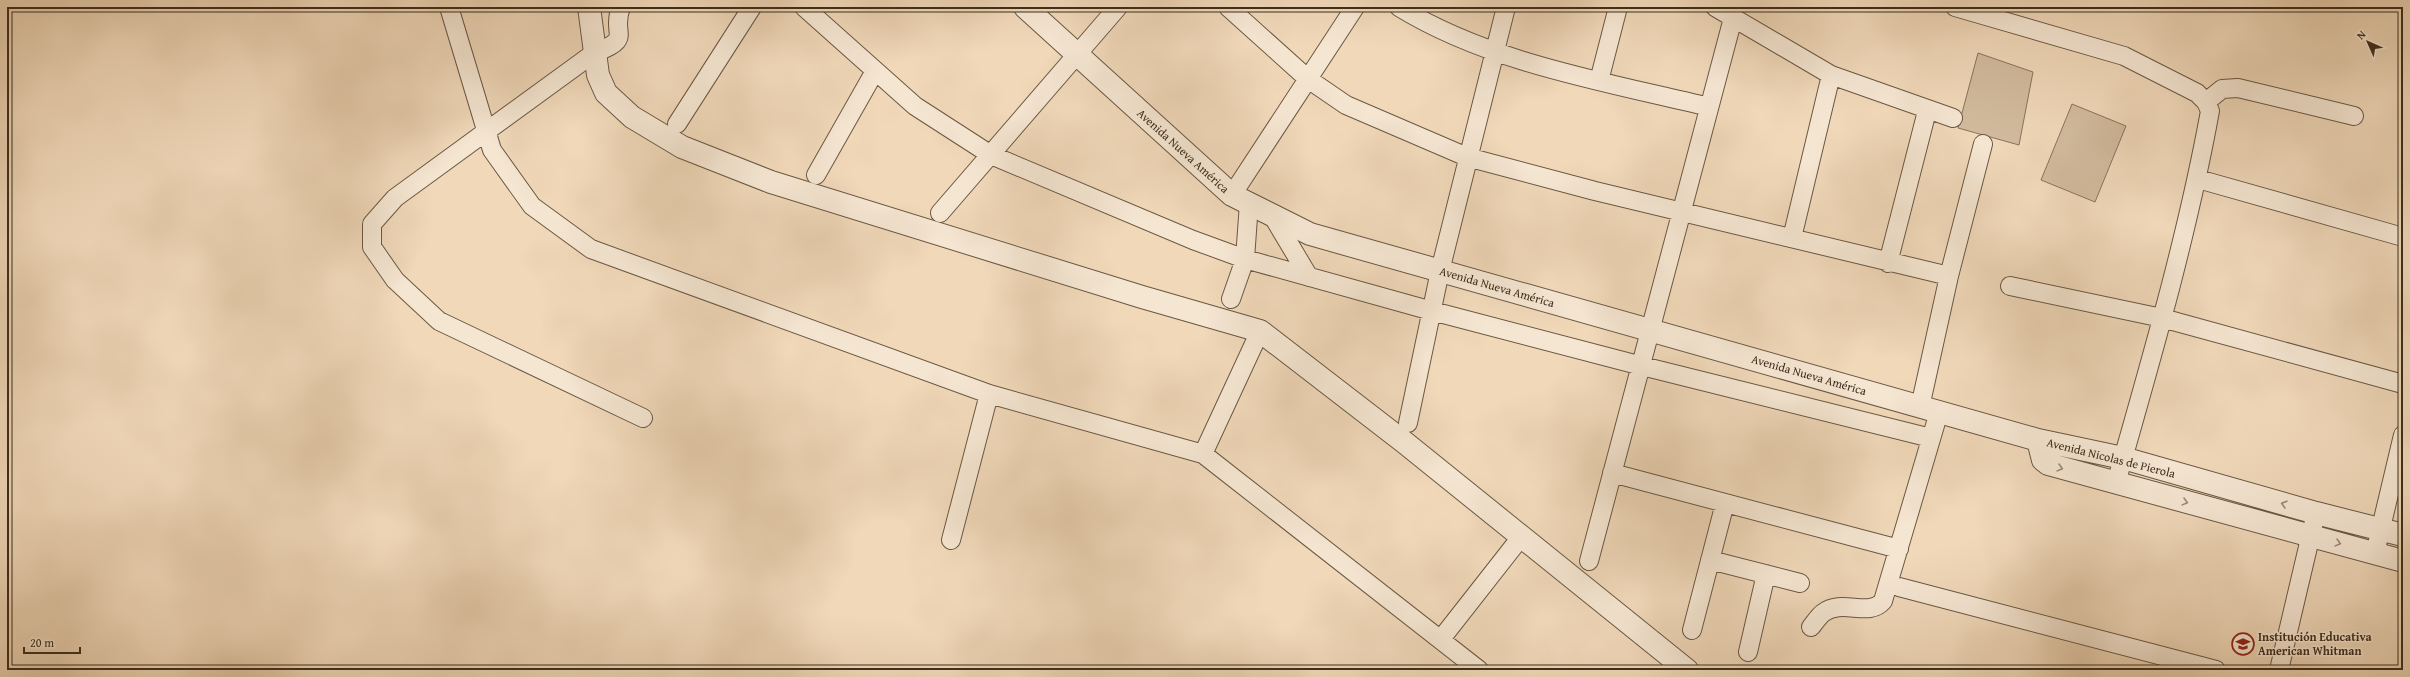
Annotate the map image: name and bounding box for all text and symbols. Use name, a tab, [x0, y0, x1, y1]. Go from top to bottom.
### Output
north arrow	[2348, 22, 2388, 62]
text: N	[2353, 26, 2370, 43]
street label: Avenida Nueva América	[1133, 105, 1233, 197]
street label: Avenida Nueva América	[1438, 262, 1557, 311]
street label: Avenida Nueva América	[1750, 350, 1869, 399]
street label: Avenida Nicolas de Pierola	[2045, 433, 2178, 482]
one-way arrow	[2056, 463, 2063, 471]
one-way arrow	[2182, 497, 2188, 505]
one-way arrow	[2281, 500, 2288, 509]
one-way arrow	[2334, 538, 2341, 547]
place label: Institución Educativa American Whitman	[2258, 628, 2372, 659]
scale bar	[24, 629, 80, 655]
school or university icon: Institución Educativa American Whitman	[2230, 631, 2256, 657]
text: 20 m	[30, 634, 54, 651]

